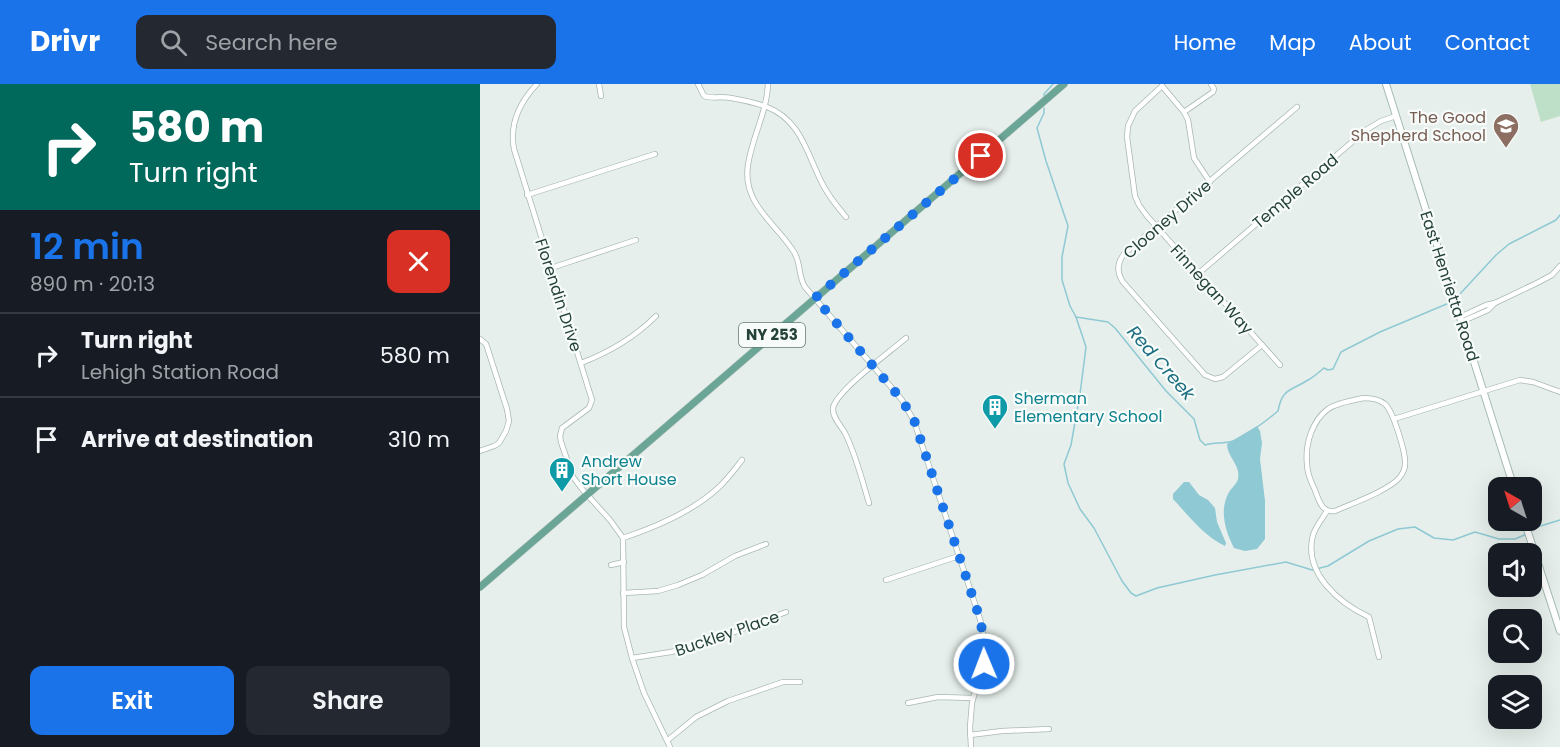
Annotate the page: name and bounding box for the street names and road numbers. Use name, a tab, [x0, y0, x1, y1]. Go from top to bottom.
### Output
street label: Temple Road	[1247, 149, 1343, 234]
street label: Clooney Drive	[1118, 174, 1217, 264]
street label: East Henrietta Road	[1414, 208, 1485, 364]
street label: Florendin Drive	[529, 236, 588, 355]
street label: Finnegan Way	[1165, 239, 1258, 339]
road number: NY 253	[739, 323, 805, 347]
street label: Buckley Place	[672, 605, 782, 662]

